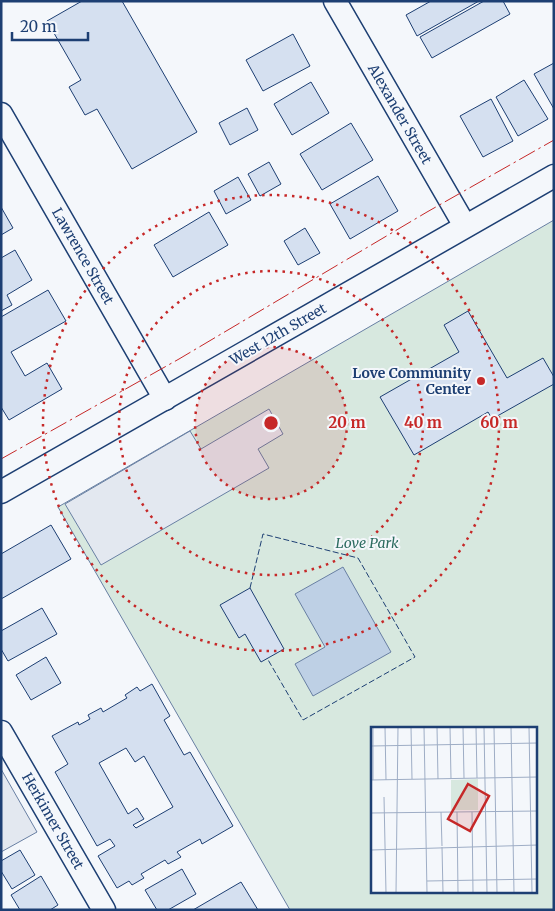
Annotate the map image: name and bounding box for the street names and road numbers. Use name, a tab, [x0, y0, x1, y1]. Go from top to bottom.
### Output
street label: Alexander Street	[364, 60, 436, 168]
street label: Lawrence Street	[48, 204, 118, 308]
street label: West 12th Street	[226, 299, 330, 369]
street label: Herkimer Street	[18, 769, 88, 873]

